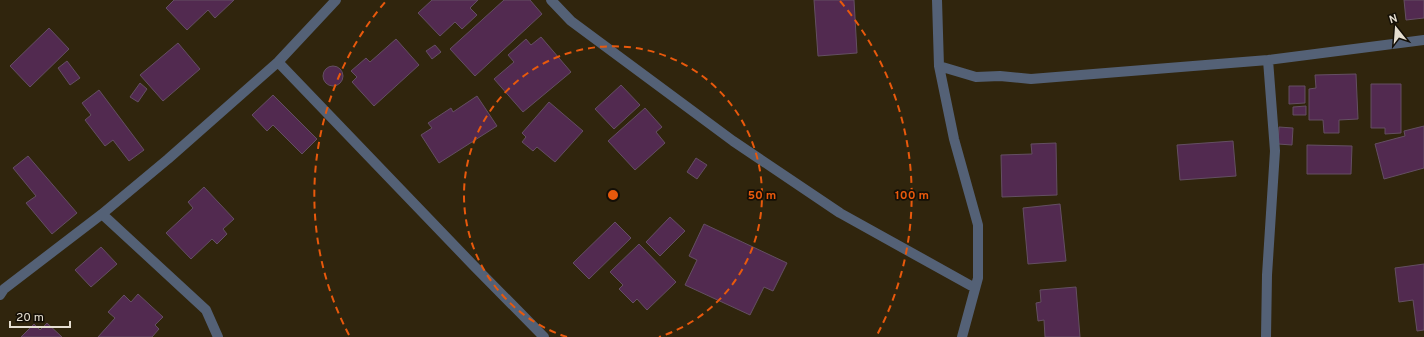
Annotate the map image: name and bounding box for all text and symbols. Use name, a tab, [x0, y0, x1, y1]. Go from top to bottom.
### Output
north arrow	[1376, 8, 1416, 48]
text: N	[1388, 12, 1399, 27]
centre of rings	[606, 188, 620, 202]
text: 50 m	[748, 188, 776, 204]
text: 100 m	[895, 188, 929, 204]
scale bar	[10, 303, 70, 329]
text: 20 m	[16, 310, 44, 326]

